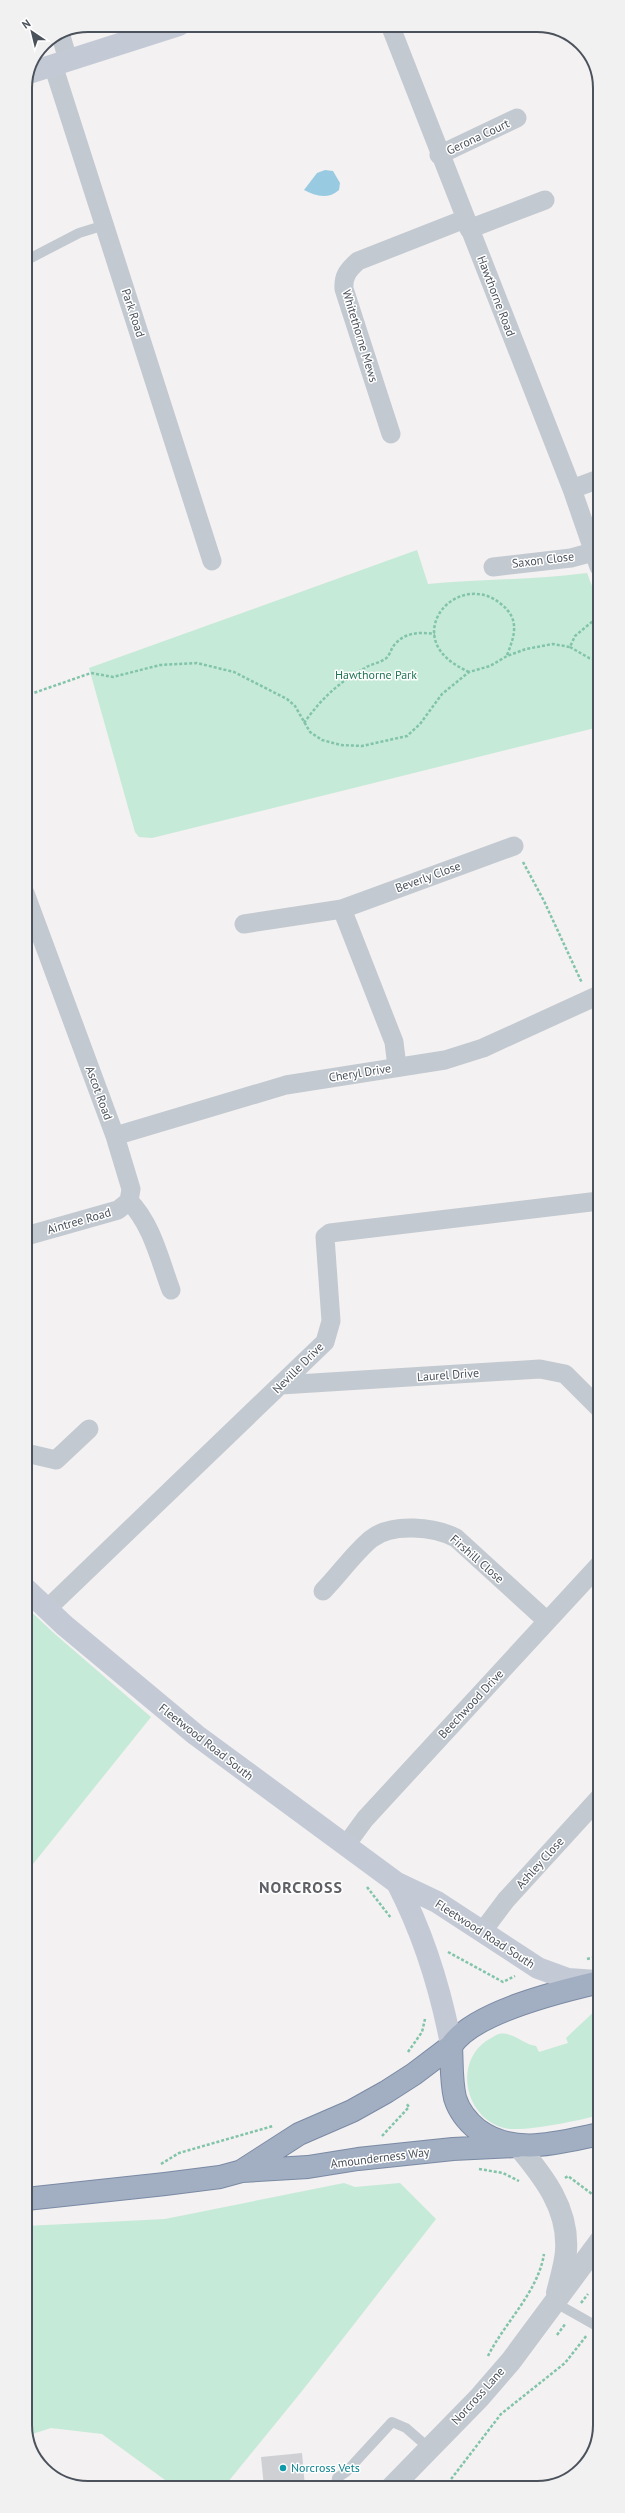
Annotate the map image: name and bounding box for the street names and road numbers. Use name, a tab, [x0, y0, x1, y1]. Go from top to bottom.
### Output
street label: Gerona Court	[444, 115, 512, 158]
street label: Hawthorne Road	[474, 253, 519, 338]
street label: Park Road	[119, 287, 148, 339]
street label: Whitethorne Mews	[339, 288, 382, 384]
street label: Saxon Close	[511, 548, 575, 571]
street label: Beverly Close	[393, 858, 463, 895]
street label: Cheryl Drive	[328, 1060, 392, 1085]
street label: Ascot Road	[83, 1064, 116, 1122]
street label: Aintree Road	[45, 1204, 112, 1237]
street label: Neville Drive	[269, 1339, 326, 1396]
street label: Laurel Drive	[416, 1365, 479, 1384]
street label: Firshill Close	[447, 1531, 507, 1586]
street label: Beechwood Drive	[435, 1666, 506, 1741]
street label: Fleetwood Road South	[156, 1700, 256, 1783]
street label: Ashley Close	[513, 1834, 567, 1892]
street label: Fleetwood Road South	[433, 1896, 538, 1971]
street label: Amounderness Way	[330, 2144, 431, 2171]
street label: Norcross Lane	[448, 2364, 507, 2428]

